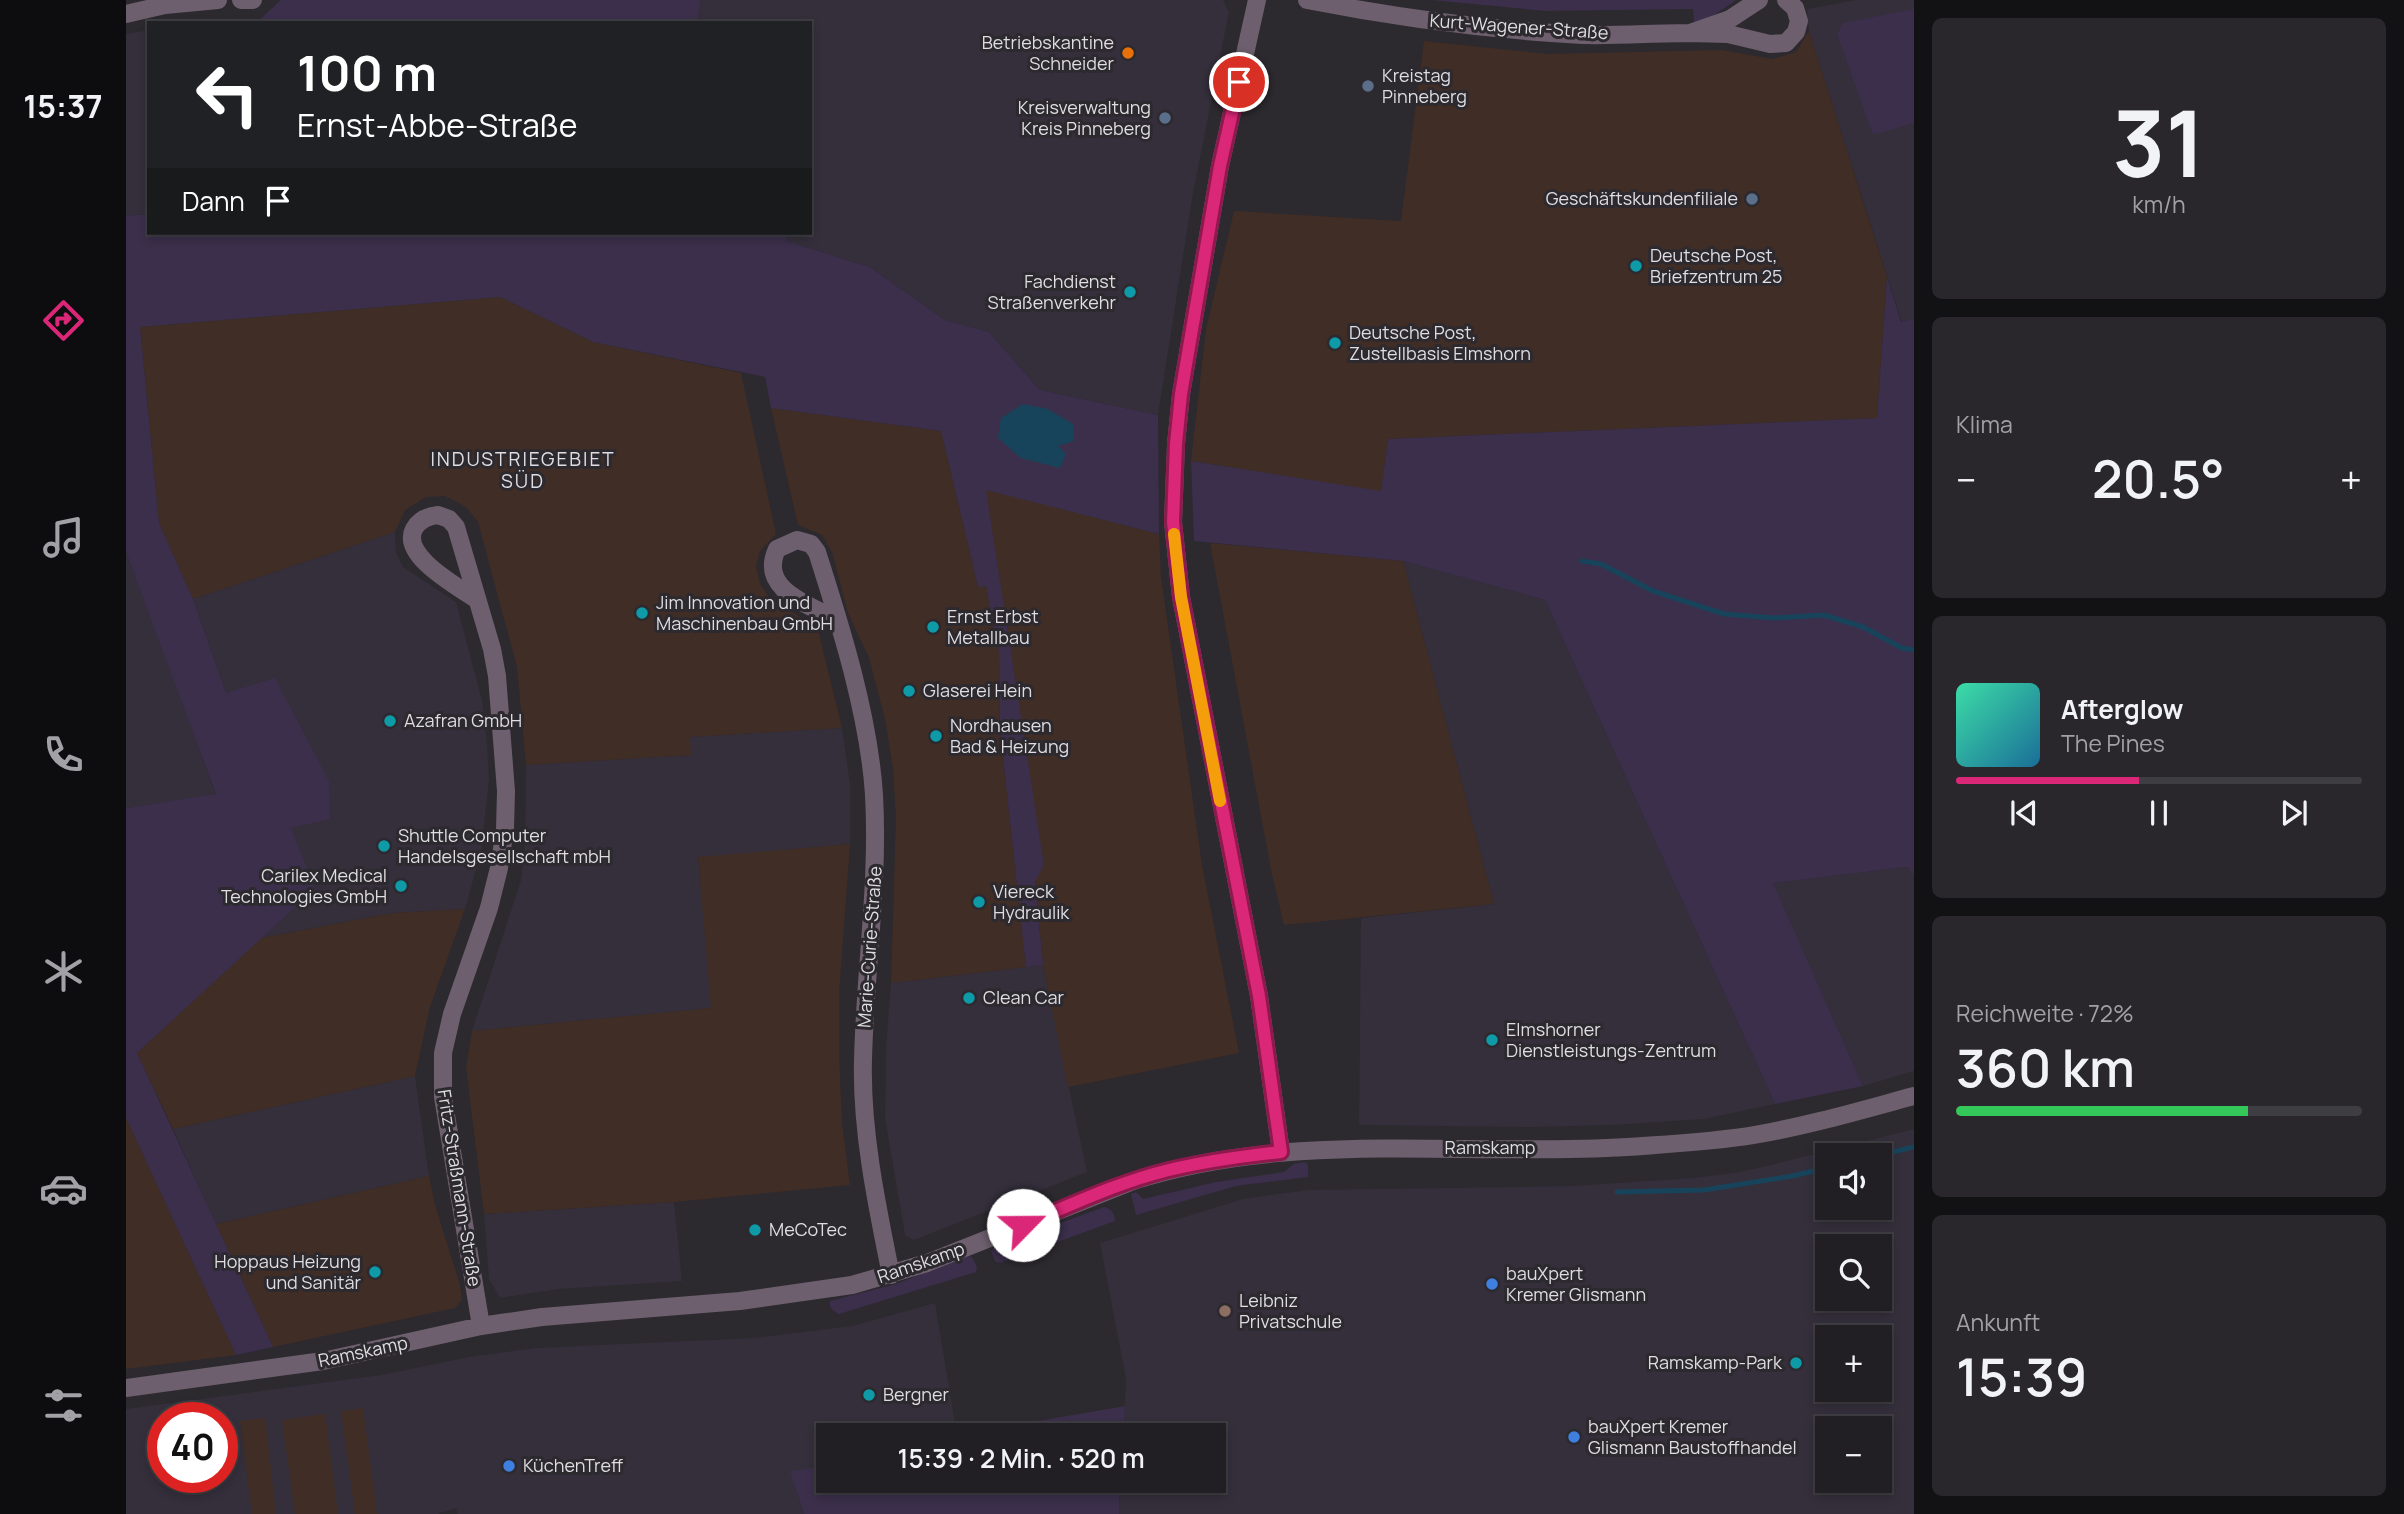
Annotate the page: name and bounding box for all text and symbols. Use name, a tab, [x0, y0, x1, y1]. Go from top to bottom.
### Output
street label: Kurt-Wagener-Straße	[1429, 8, 1609, 44]
place label: Betriebskantine Schneider	[982, 30, 1114, 75]
text: 100 m	[297, 39, 437, 106]
marker: Betriebskantine Schneider	[1120, 45, 1136, 61]
icon: left	[182, 49, 273, 140]
pin	[1209, 52, 1269, 112]
icon: arrive	[1220, 63, 1258, 101]
place label: Kreistag Pinneberg	[1382, 63, 1467, 108]
marker: Kreistag Pinneberg	[1360, 78, 1376, 94]
text: 31	[2113, 80, 2205, 204]
text: 15:37	[23, 84, 103, 128]
place label: Kreisverwaltung Kreis Pinneberg	[1018, 95, 1151, 140]
text: Ernst-Abbe-Straße	[297, 103, 578, 147]
marker: Kreisverwaltung Kreis Pinneberg	[1157, 110, 1173, 126]
icon: arrive	[259, 182, 297, 220]
text: Dann	[182, 183, 245, 219]
place label: Geschäftskundenfiliale	[1546, 186, 1738, 210]
text: km/h	[2132, 188, 2186, 220]
marker: Geschäftskundenfiliale	[1744, 191, 1760, 207]
place label: Deutsche Post, Briefzentrum 25	[1650, 243, 1782, 288]
marker: Deutsche Post, Briefzentrum 25	[1628, 258, 1644, 274]
place label: Fachdienst Straßenverkehr	[988, 269, 1116, 314]
marker: Fachdienst Straßenverkehr	[1122, 284, 1138, 300]
icon: directions	[39, 296, 88, 345]
place label: Deutsche Post, Zustellbasis Elmshorn	[1349, 320, 1531, 365]
marker: Deutsche Post, Zustellbasis Elmshorn	[1327, 335, 1343, 351]
text: Klima	[1956, 408, 2013, 440]
text: 20.5°	[2092, 443, 2225, 514]
district label: INDUSTRIEGEBIET SÜD	[430, 446, 616, 494]
text: −	[1956, 453, 1977, 505]
text: +	[2340, 453, 2362, 505]
icon: music	[39, 513, 88, 562]
place label: Jim Innovation und Maschinenbau GmbH	[656, 590, 833, 635]
place label: Ernst Erbst Metallbau	[947, 604, 1039, 649]
marker: Jim Innovation und Maschinenbau GmbH	[634, 605, 650, 621]
marker: Ernst Erbst Metallbau	[925, 619, 941, 635]
place label: Glaserei Hein	[923, 678, 1032, 702]
marker: Glaserei Hein	[901, 683, 917, 699]
text: Afterglow	[2061, 691, 2183, 727]
place label: Azafran GmbH	[404, 708, 522, 732]
marker: Azafran GmbH	[382, 713, 398, 729]
place label: Nordhausen Bad & Heizung	[950, 713, 1069, 758]
text: The Pines	[2061, 727, 2165, 759]
marker: Nordhausen Bad & Heizung	[928, 728, 944, 744]
icon: phone	[39, 730, 88, 779]
icon: previous	[2005, 794, 2043, 832]
icon: pause	[2140, 794, 2178, 832]
icon: next	[2275, 794, 2313, 832]
place label: Shuttle Computer Handelsgesellschaft mbH	[398, 823, 611, 868]
marker: Shuttle Computer Handelsgesellschaft mbH	[376, 838, 392, 854]
place label: Carilex Medical Technologies GmbH	[221, 863, 387, 908]
street label: Marie-Curie-Straße	[851, 865, 887, 1029]
marker: Carilex Medical Technologies GmbH	[393, 878, 409, 894]
place label: Viereck Hydraulik	[993, 879, 1070, 924]
marker: Viereck Hydraulik	[971, 894, 987, 910]
icon: climate	[39, 947, 88, 996]
place label: Clean Car	[983, 985, 1065, 1009]
marker: Clean Car	[961, 990, 977, 1006]
text: Reichweite · 72%	[1956, 997, 2134, 1029]
place label: Elmshorner Dienstleistungs-Zentrum	[1506, 1017, 1716, 1062]
marker: Elmshorner Dienstleistungs-Zentrum	[1484, 1032, 1500, 1048]
text: 360 km	[1956, 1032, 2135, 1103]
street label: Fritz-Straßmann-Straße	[433, 1088, 487, 1288]
street label: Ramskamp	[1445, 1135, 1535, 1159]
map controls	[1815, 1143, 1892, 1493]
button: sound	[1815, 1143, 1892, 1220]
icon: car	[39, 1164, 88, 1213]
position arrow	[986, 1188, 1060, 1262]
place label: MeCoTec	[769, 1217, 847, 1241]
marker: MeCoTec	[747, 1222, 763, 1238]
button: search	[1815, 1234, 1892, 1311]
street label: Ramskamp	[874, 1236, 968, 1288]
place label: Hoppaus Heizung und Sanitär	[214, 1249, 362, 1294]
place label: bauXpert Kremer Glismann	[1506, 1261, 1646, 1306]
marker: Hoppaus Heizung und Sanitär	[367, 1264, 383, 1280]
marker: bauXpert Kremer Glismann	[1484, 1276, 1500, 1292]
place label: Leibniz Privatschule	[1239, 1288, 1342, 1333]
marker: Leibniz Privatschule	[1217, 1303, 1233, 1319]
text: Ankunft	[1956, 1306, 2040, 1338]
button: +	[1815, 1325, 1892, 1402]
street label: Ramskamp	[316, 1330, 410, 1372]
text: 15:39	[1956, 1341, 2087, 1412]
place label: Ramskamp-Park	[1648, 1350, 1783, 1374]
marker: Ramskamp-Park	[1788, 1355, 1804, 1371]
icon: filters	[39, 1381, 88, 1430]
place label: Bergner	[883, 1382, 949, 1406]
marker: Bergner	[861, 1387, 877, 1403]
speed limit sign: 40	[147, 1402, 238, 1493]
place label: bauXpert Kremer Glismann Baustoffhandel	[1588, 1414, 1797, 1459]
button: −	[1815, 1416, 1892, 1493]
marker: bauXpert Kremer Glismann Baustoffhandel	[1566, 1429, 1582, 1445]
text: 15:39 · 2 Min. · 520 m	[897, 1440, 1145, 1476]
place label: KüchenTreff	[523, 1453, 623, 1477]
marker: KüchenTreff	[501, 1458, 517, 1474]

